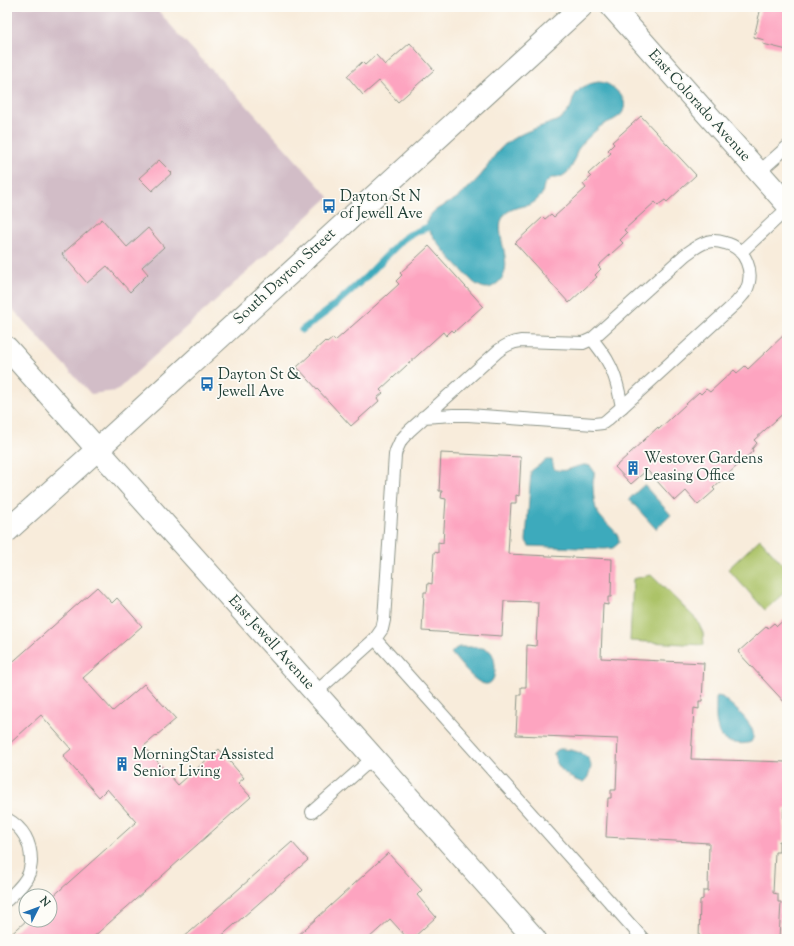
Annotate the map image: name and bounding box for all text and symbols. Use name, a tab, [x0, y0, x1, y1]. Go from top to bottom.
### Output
street label: East Colorado Avenue	[643, 45, 755, 167]
place label: Dayton St N of Jewell Ave	[340, 187, 423, 225]
bus stop icon: Dayton St N of Jewell Ave	[321, 198, 337, 214]
street label: South Dayton Street	[229, 224, 341, 330]
place label: Dayton St & Jewell Ave	[217, 365, 302, 403]
bus stop icon: Dayton St & Jewell Ave	[199, 376, 215, 392]
place label: Westover Gardens Leasing Office	[644, 449, 763, 487]
building icon: Westover Gardens Leasing Office	[625, 460, 641, 476]
street label: East Jewell Avenue	[223, 591, 319, 695]
place label: MorningStar Assisted Senior Living	[133, 745, 274, 783]
building icon: MorningStar Assisted Senior Living	[114, 756, 130, 772]
north arrow	[18, 888, 58, 928]
text: N	[35, 893, 54, 911]

